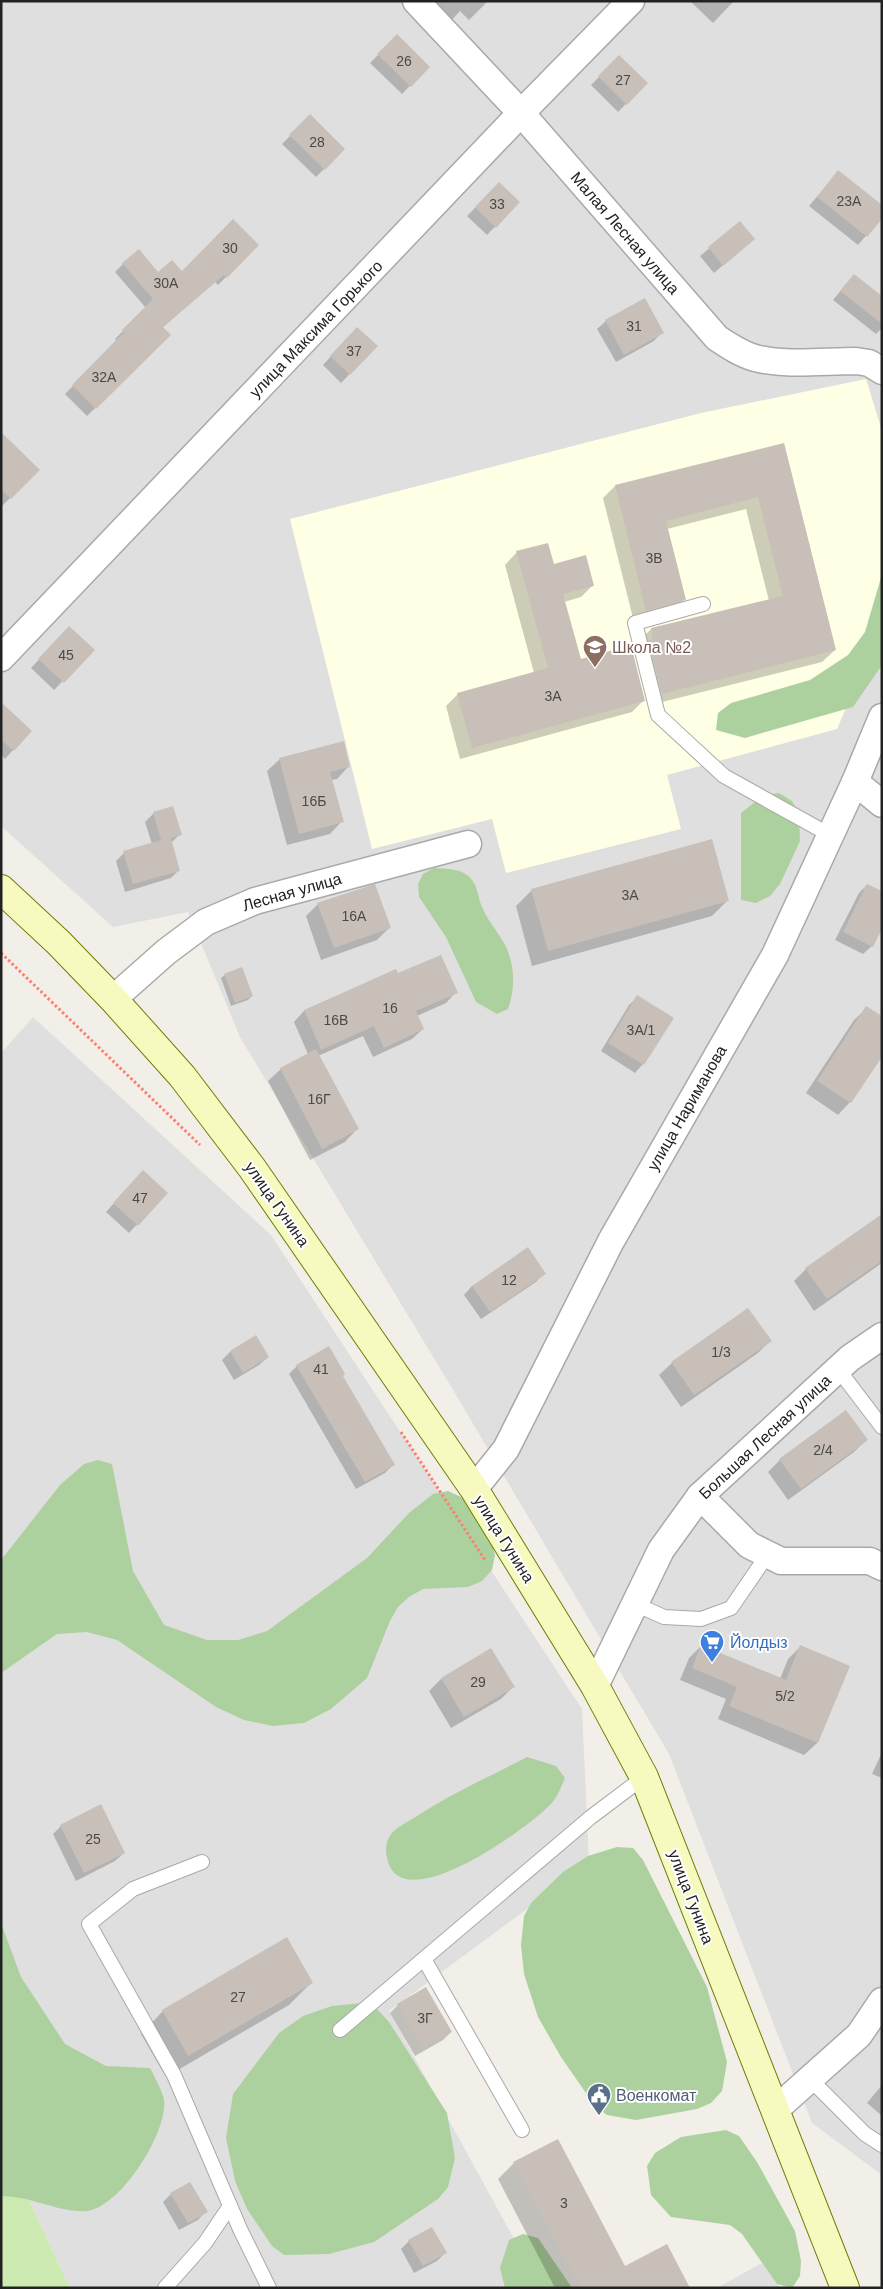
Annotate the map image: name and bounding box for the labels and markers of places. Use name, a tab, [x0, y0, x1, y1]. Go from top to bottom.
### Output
school or university icon: Школа №2	[582, 634, 608, 668]
place label: Школа №2	[612, 639, 691, 656]
supermarket icon: Йолдыз	[699, 1629, 725, 1663]
place label: Йолдыз	[730, 1633, 788, 1651]
public building icon: Военкомат	[586, 2082, 612, 2116]
place label: Военкомат	[616, 2087, 697, 2104]

